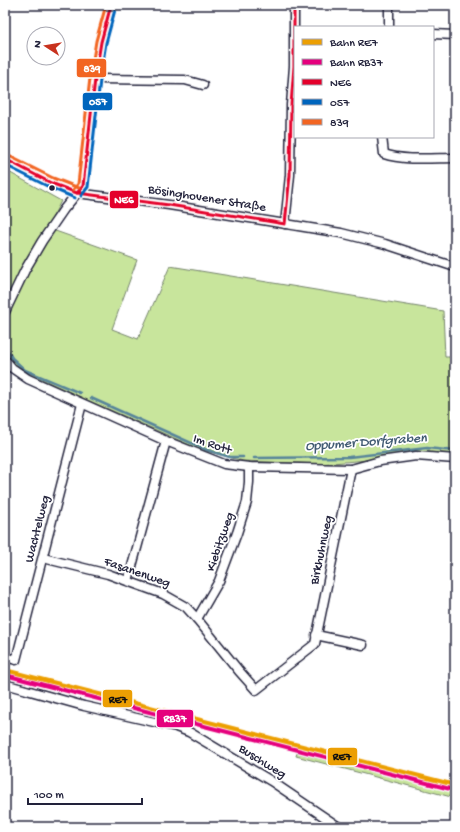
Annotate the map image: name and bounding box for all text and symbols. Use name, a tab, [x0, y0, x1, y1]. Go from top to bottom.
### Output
north arrow	[26, 26, 66, 66]
legend	[294, 26, 434, 138]
text: Bahn RE7	[329, 37, 379, 51]
text: N	[32, 40, 45, 49]
text: Bahn RB37	[329, 57, 383, 71]
line badge: 839	[76, 58, 107, 78]
text: 839	[83, 64, 101, 76]
text: NE6	[330, 77, 352, 91]
line badge: 057	[82, 92, 113, 111]
text: 057	[89, 97, 108, 109]
text: 057	[330, 97, 350, 111]
text: 839	[330, 117, 349, 131]
street label: Bösinghovener Straße	[146, 182, 267, 216]
unlabelled marker	[47, 183, 57, 193]
line badge: NE6	[109, 190, 139, 209]
text: NE6	[114, 195, 134, 207]
water label: Oppumer Dorfgraben	[305, 430, 428, 456]
street label: Im Rott	[191, 431, 235, 459]
street label: Wachtelweg	[22, 494, 54, 564]
street label: Kiebitzweg	[204, 510, 238, 574]
street label: Birkhuhnweg	[307, 514, 337, 587]
street label: Fasanenweg	[101, 554, 172, 591]
line badge: RE7	[102, 689, 133, 708]
text: RE7	[108, 695, 128, 707]
line badge: RB37	[156, 709, 194, 728]
text: RB37	[163, 714, 188, 726]
street label: Buschweg	[235, 741, 289, 782]
line badge: RE7	[327, 747, 358, 766]
text: RE7	[332, 752, 352, 764]
scale bar	[28, 780, 142, 806]
text: 100 m	[33, 789, 64, 803]

